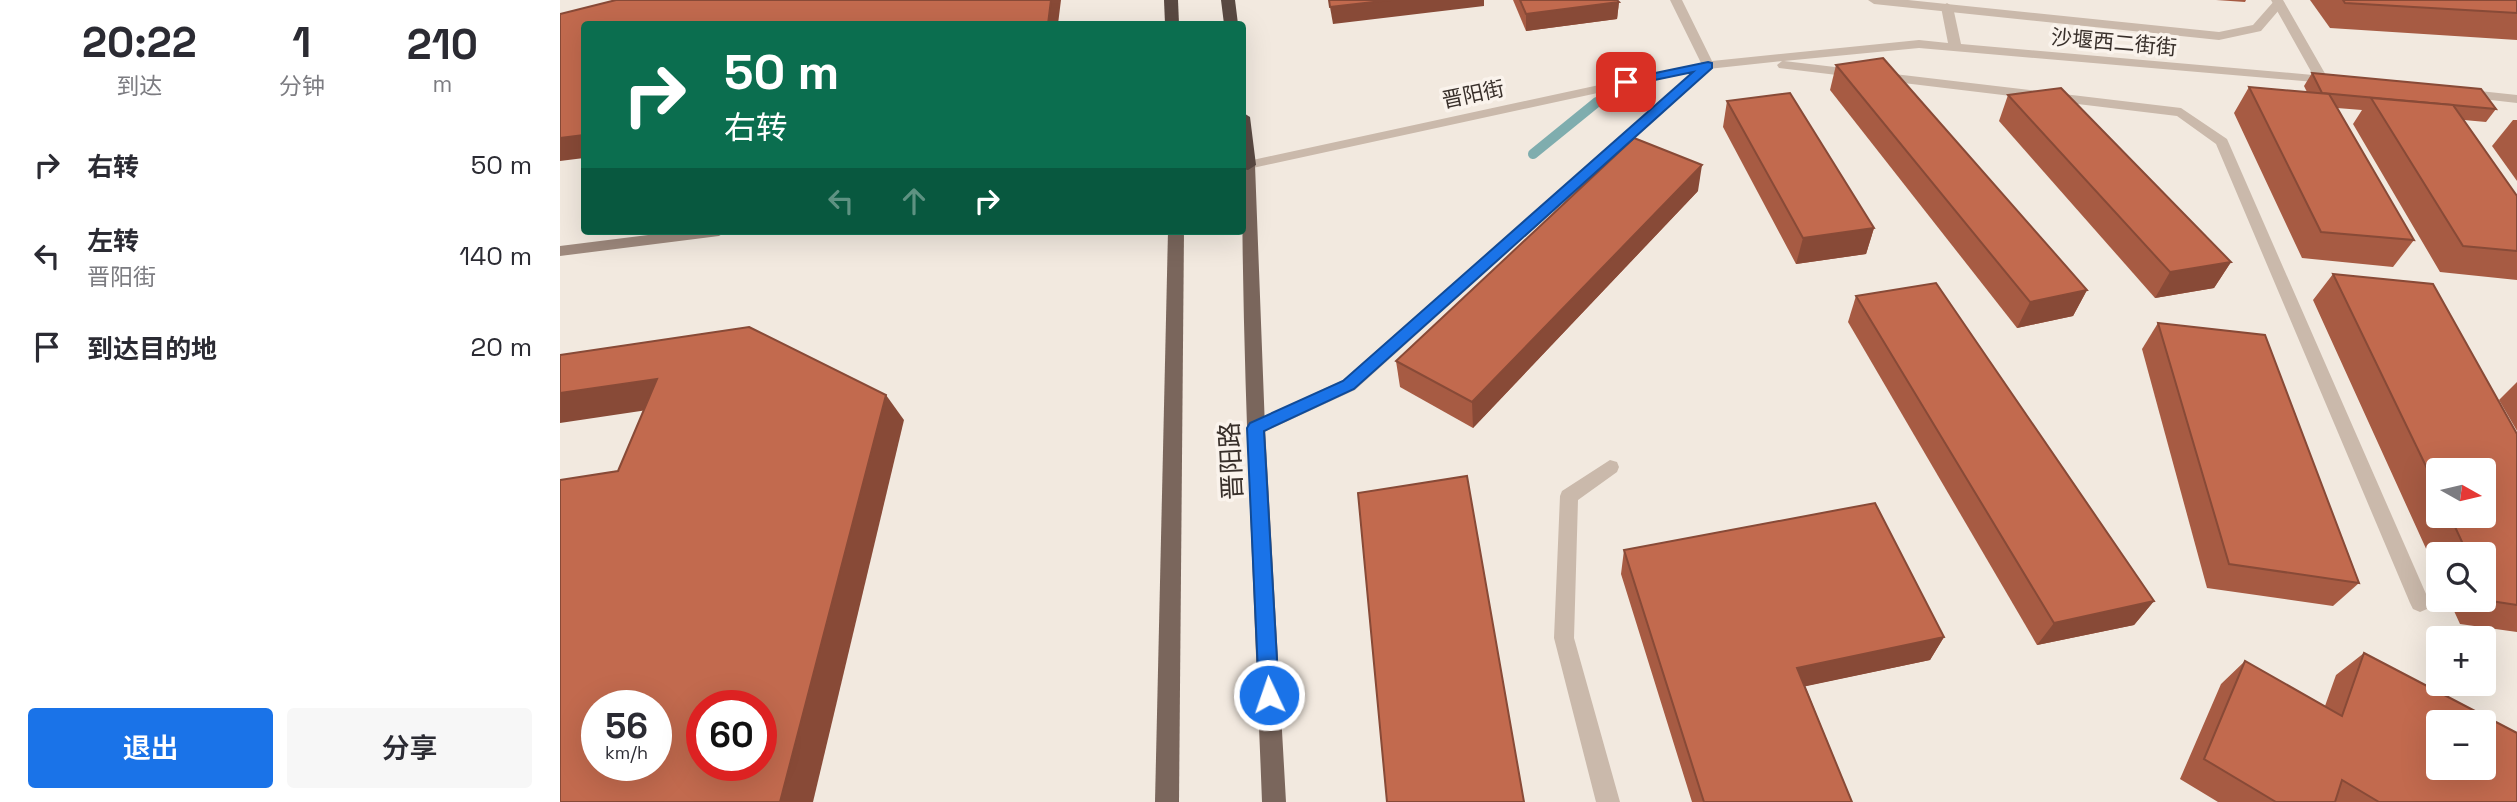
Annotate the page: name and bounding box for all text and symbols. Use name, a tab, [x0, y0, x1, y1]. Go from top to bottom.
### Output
text: 20:22	[82, 16, 197, 69]
text: 1	[292, 16, 311, 69]
text: 210	[407, 18, 478, 71]
street label: 沙堰西二街街	[2050, 23, 2178, 61]
text: 50 m	[724, 41, 839, 103]
icon: right	[609, 49, 700, 140]
pin	[1596, 52, 1656, 112]
icon: arrive	[1607, 63, 1645, 101]
text: m	[432, 69, 452, 99]
text: 到达	[116, 71, 162, 101]
text: 分钟	[279, 71, 325, 101]
street label: 晋阳街	[1439, 74, 1507, 114]
text: 右转	[724, 108, 788, 148]
icon: right	[28, 146, 66, 184]
text: 50 m	[471, 148, 532, 182]
text: 右转	[87, 150, 139, 184]
icon: left	[822, 182, 860, 220]
icon: ahead	[895, 182, 933, 220]
icon: right	[968, 182, 1006, 220]
text: 左转	[87, 224, 139, 258]
icon: left	[28, 237, 66, 275]
text: 140 m	[459, 239, 532, 273]
text: 晋阳街	[87, 262, 156, 292]
icon: arrive	[28, 328, 66, 366]
text: 20 m	[471, 330, 532, 364]
text: 到达目的地	[87, 332, 217, 366]
street label: 晋阳路	[1212, 421, 1250, 501]
north arrow	[2426, 458, 2496, 528]
map controls	[2426, 458, 2496, 780]
button: search	[2426, 542, 2496, 612]
button: +	[2426, 626, 2496, 696]
position arrow	[1232, 658, 1306, 732]
speed limit sign: 60	[686, 690, 777, 781]
text: 56	[605, 704, 648, 748]
button: 退出	[28, 708, 273, 788]
button: 分享	[287, 708, 532, 788]
button: −	[2426, 710, 2496, 780]
text: km/h	[605, 741, 648, 764]

